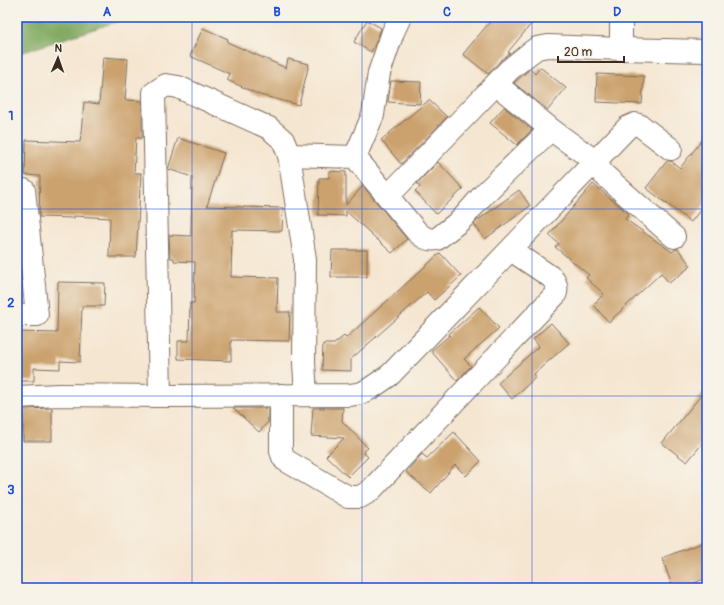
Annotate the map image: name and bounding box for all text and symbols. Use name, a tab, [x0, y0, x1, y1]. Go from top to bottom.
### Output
text: A	[103, 4, 112, 20]
text: B	[273, 4, 281, 20]
text: C	[443, 4, 451, 20]
text: D	[613, 4, 621, 20]
north arrow	[38, 38, 78, 78]
scale bar	[558, 38, 624, 64]
text: N	[54, 42, 63, 55]
text: 20 m	[564, 45, 593, 60]
text: 1	[8, 108, 14, 124]
text: 2	[7, 295, 15, 311]
text: 3	[7, 482, 15, 498]

